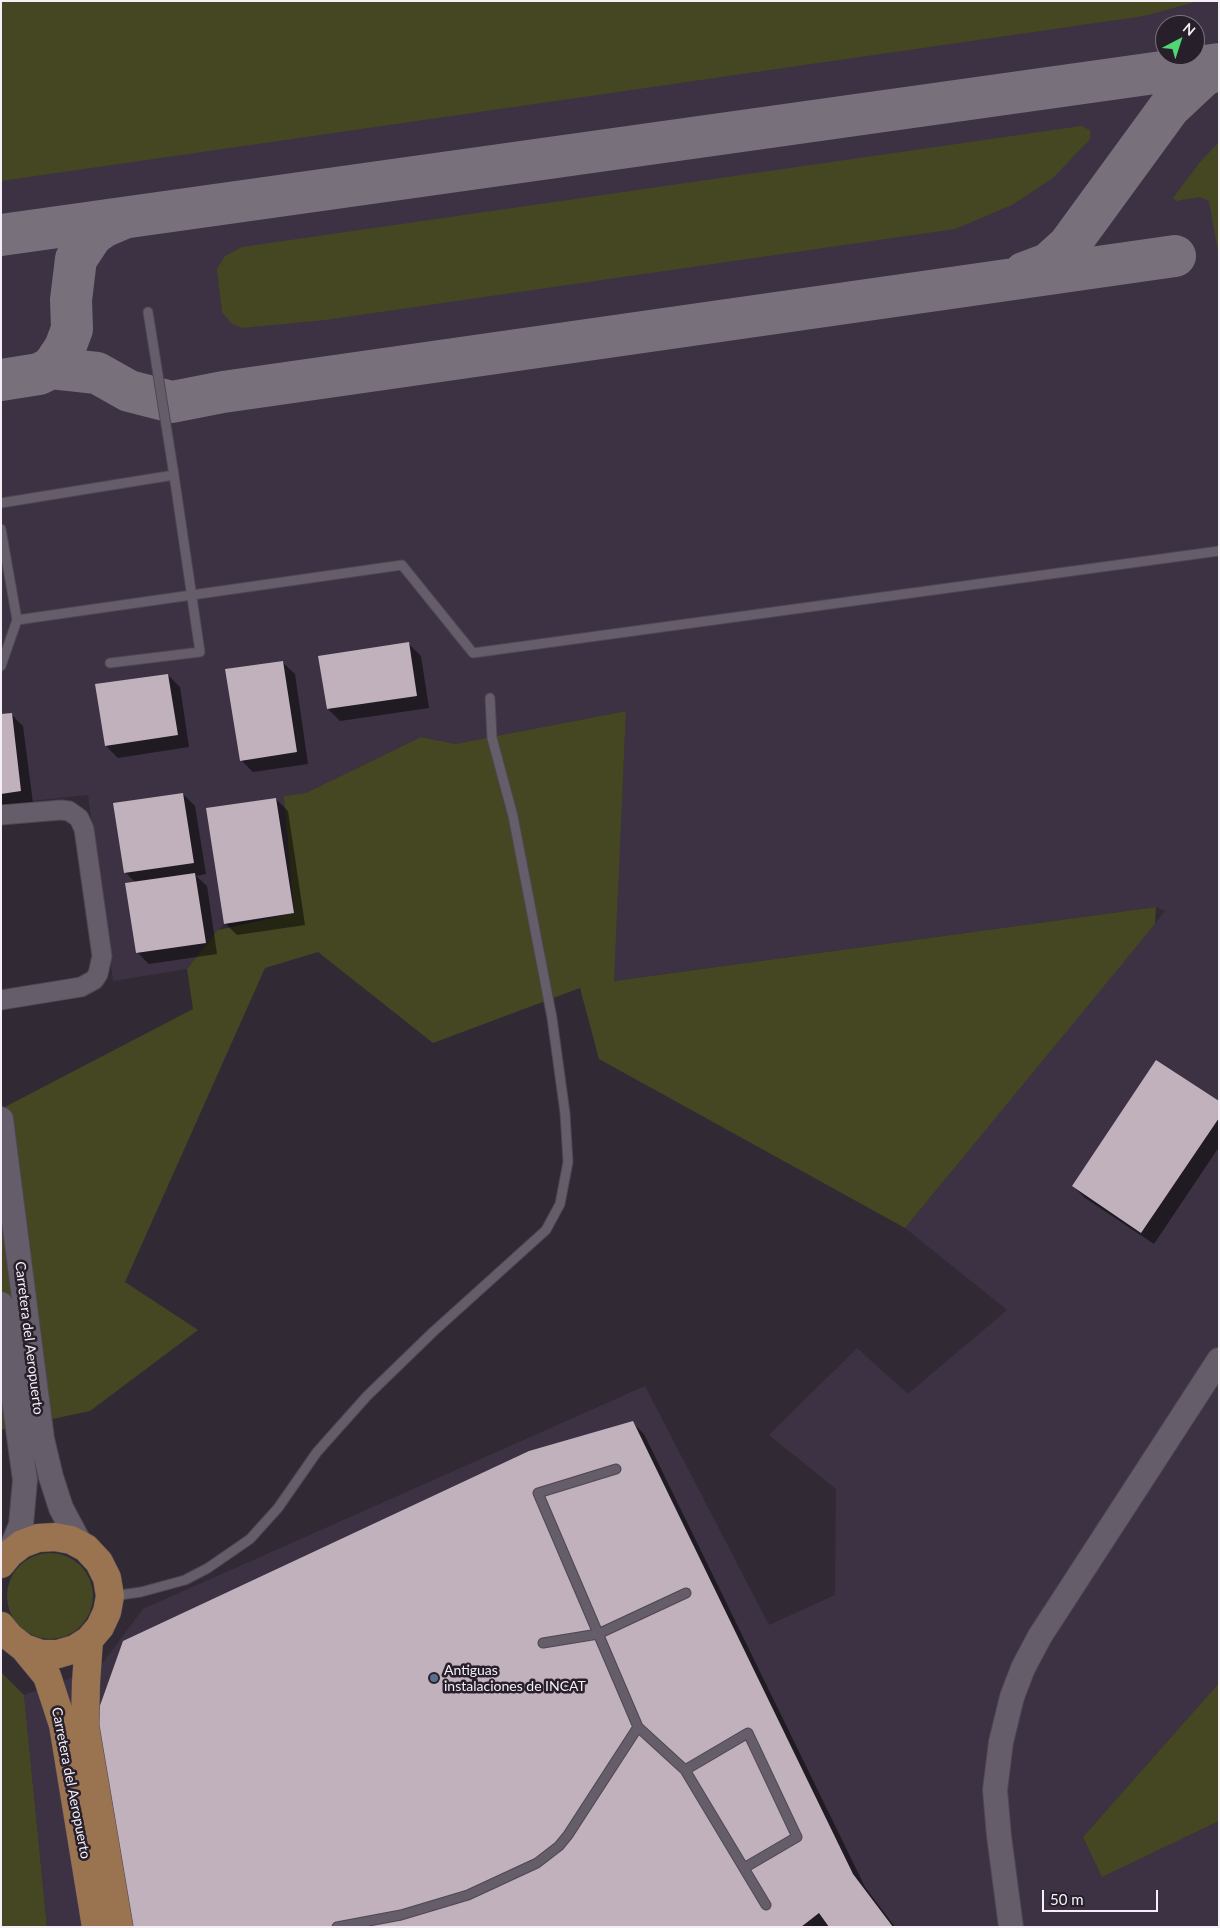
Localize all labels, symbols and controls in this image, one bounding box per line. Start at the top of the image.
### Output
north arrow [1155,15,1205,65]
text: N [1180,19,1199,39]
street label: Carretera del Aeropuerto [11,1261,47,1415]
place label: Antiguas instalaciones de INCAT [444,1662,586,1694]
marker: Antiguas instalaciones de INCAT [428,1672,440,1684]
street label: Carretera del Aeropuerto [48,1706,94,1860]
scale bar [1045,1880,1161,1912]
text: 50 m [1050,1890,1084,1908]

